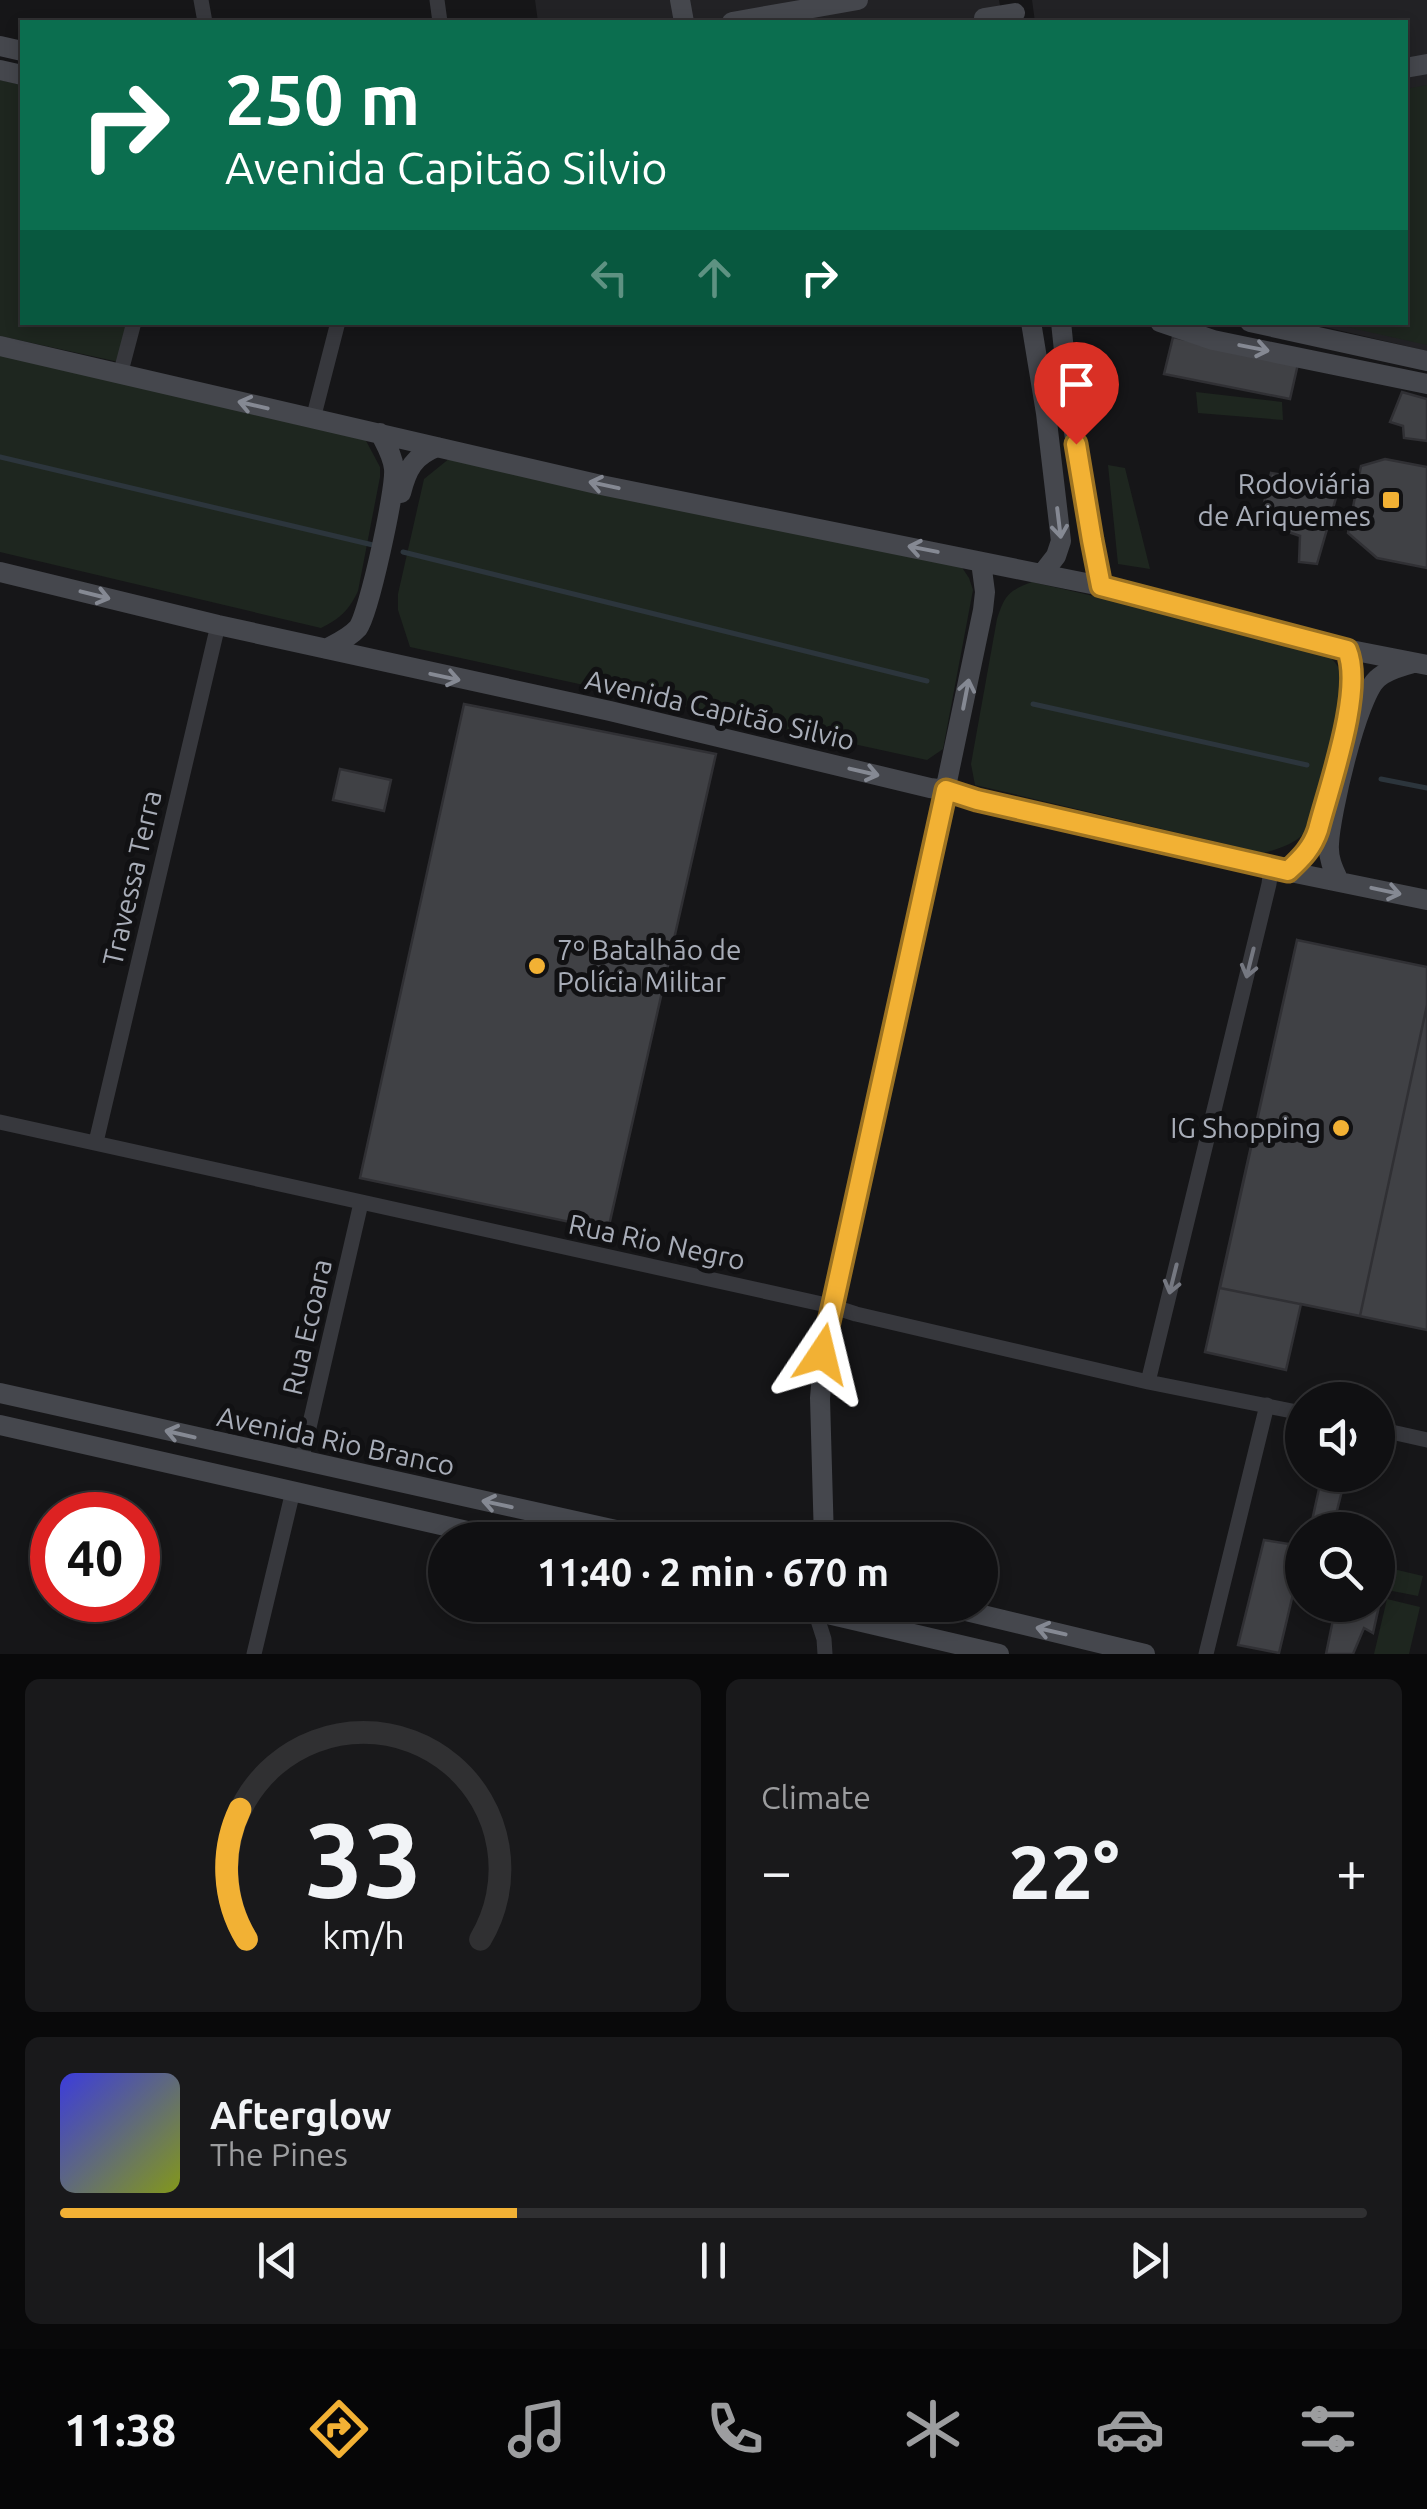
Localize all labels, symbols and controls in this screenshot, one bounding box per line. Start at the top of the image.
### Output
icon: right [60,60,190,190]
text: 250 m [225,60,420,138]
text: Avenida Capitão Silvio [225,142,668,193]
icon: left [582,250,637,305]
icon: ahead [687,250,742,305]
icon: right [792,250,847,305]
one-way arrow [1237,339,1269,358]
pin [1034,342,1119,445]
icon: arrive [1049,357,1104,412]
one-way arrow [238,395,270,413]
place label: Rodoviária de Ariquemes [1198,468,1371,531]
one-way arrow [589,475,621,494]
marker: Rodoviária de Ariquemes [1380,489,1402,511]
one-way arrow [1050,506,1069,539]
one-way arrow [908,539,940,558]
one-way arrow [78,587,110,605]
street label: Avenida Capitão Silvio [582,663,858,756]
one-way arrow [428,668,460,687]
one-way arrow [957,679,976,711]
one-way arrow [848,764,880,782]
street label: Travessa Terra [96,787,167,969]
one-way arrow [1369,883,1401,902]
place label: 7º Batalhão de Polícia Militar [557,934,741,997]
one-way arrow [1240,946,1258,978]
marker: 7º Batalhão de Polícia Militar [526,955,548,977]
place label: IG Shopping [1170,1112,1321,1143]
marker: IG Shopping [1330,1117,1352,1139]
street label: Rua Rio Negro [566,1208,748,1275]
street label: Rua Ecoara [276,1256,337,1398]
one-way arrow [1163,1262,1181,1294]
position arrow [770,1302,874,1406]
map controls [1285,1382,1395,1622]
button: sound [1285,1382,1395,1492]
street label: Avenida Rio Branco [215,1400,458,1481]
one-way arrow [165,1424,197,1442]
speed limit sign: 40 [30,1492,160,1622]
one-way arrow [482,1494,514,1513]
button: search [1285,1512,1395,1622]
text: 11:40 · 2 min · 670 m [537,1551,889,1593]
one-way arrow [1036,1621,1068,1639]
text: Climate [761,1779,871,1815]
text: 33 [304,1800,422,1917]
text: 22° [1008,1829,1120,1913]
text: − [761,1840,792,1901]
text: + [1336,1840,1367,1901]
text: km/h [322,1916,404,1956]
text: Afterglow [210,2094,392,2136]
text: The Pines [210,2136,348,2172]
icon: previous [250,2233,305,2288]
icon: pause [686,2233,741,2288]
icon: next [1122,2233,1177,2288]
icon: directions [304,2394,374,2464]
icon: music [502,2394,572,2464]
icon: phone [700,2394,770,2464]
icon: climate [898,2394,968,2464]
icon: car [1095,2394,1165,2464]
icon: filters [1293,2394,1363,2464]
text: 11:38 [64,2404,176,2455]

